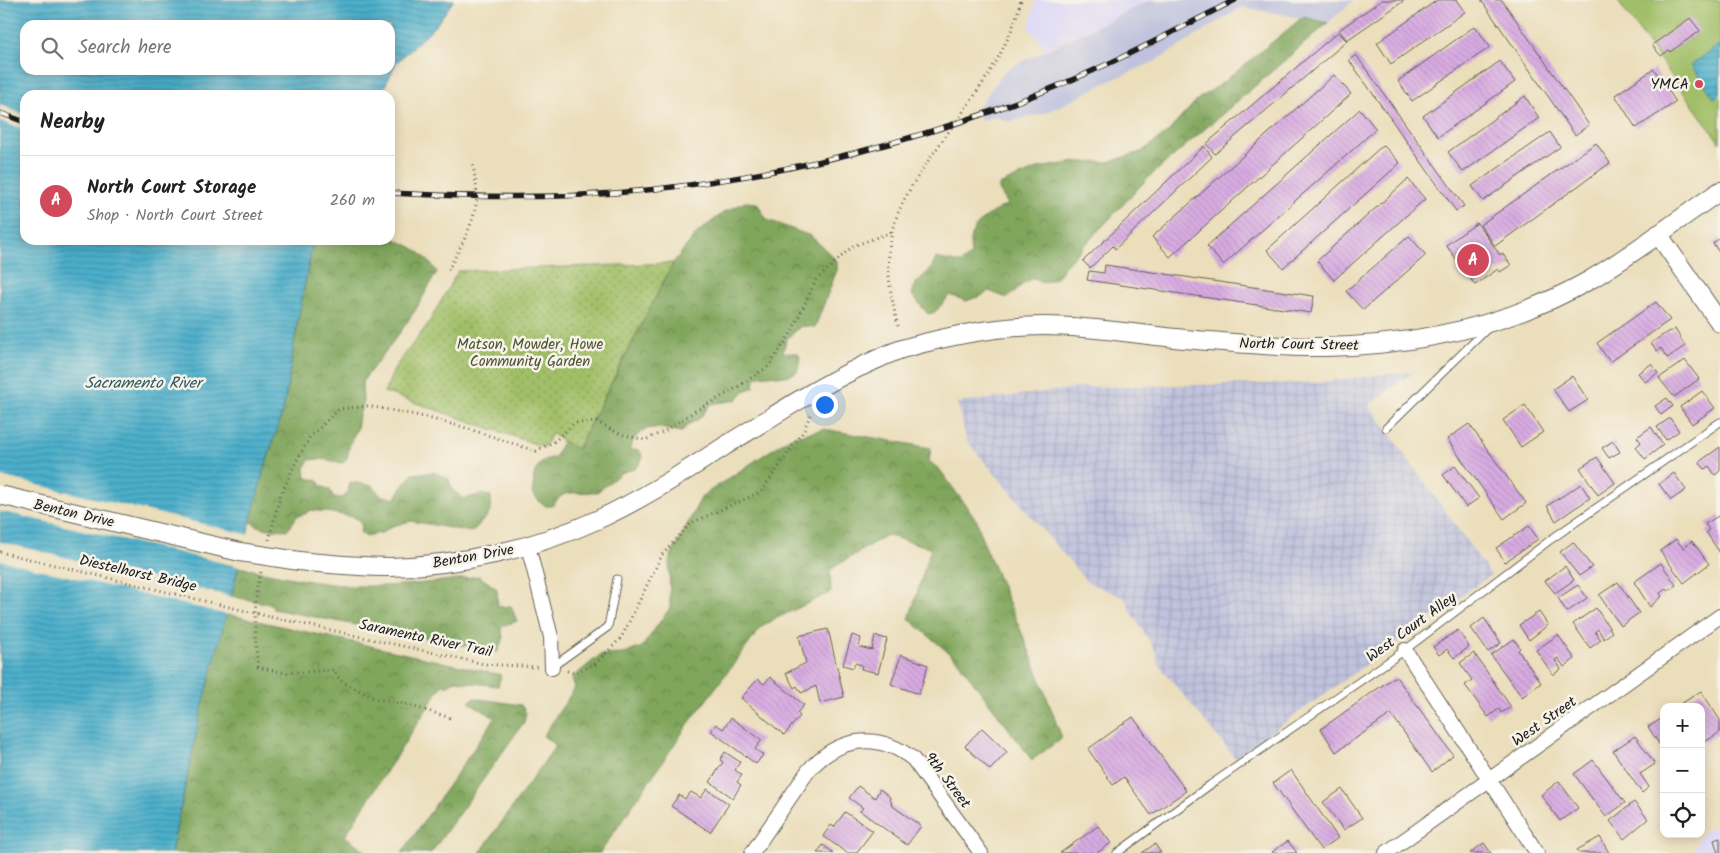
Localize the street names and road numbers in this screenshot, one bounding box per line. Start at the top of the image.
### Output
street label: North Court Street [1239,332,1359,358]
street label: Benton Drive [31,493,117,535]
street label: Benton Drive [431,538,516,576]
street label: Diestelhorst Bridge [77,549,199,599]
street label: West Court Alley [1361,586,1463,669]
street label: Saramento River Trail [357,613,495,665]
street label: West Street [1507,690,1582,753]
street label: 9th Street [918,747,977,814]

